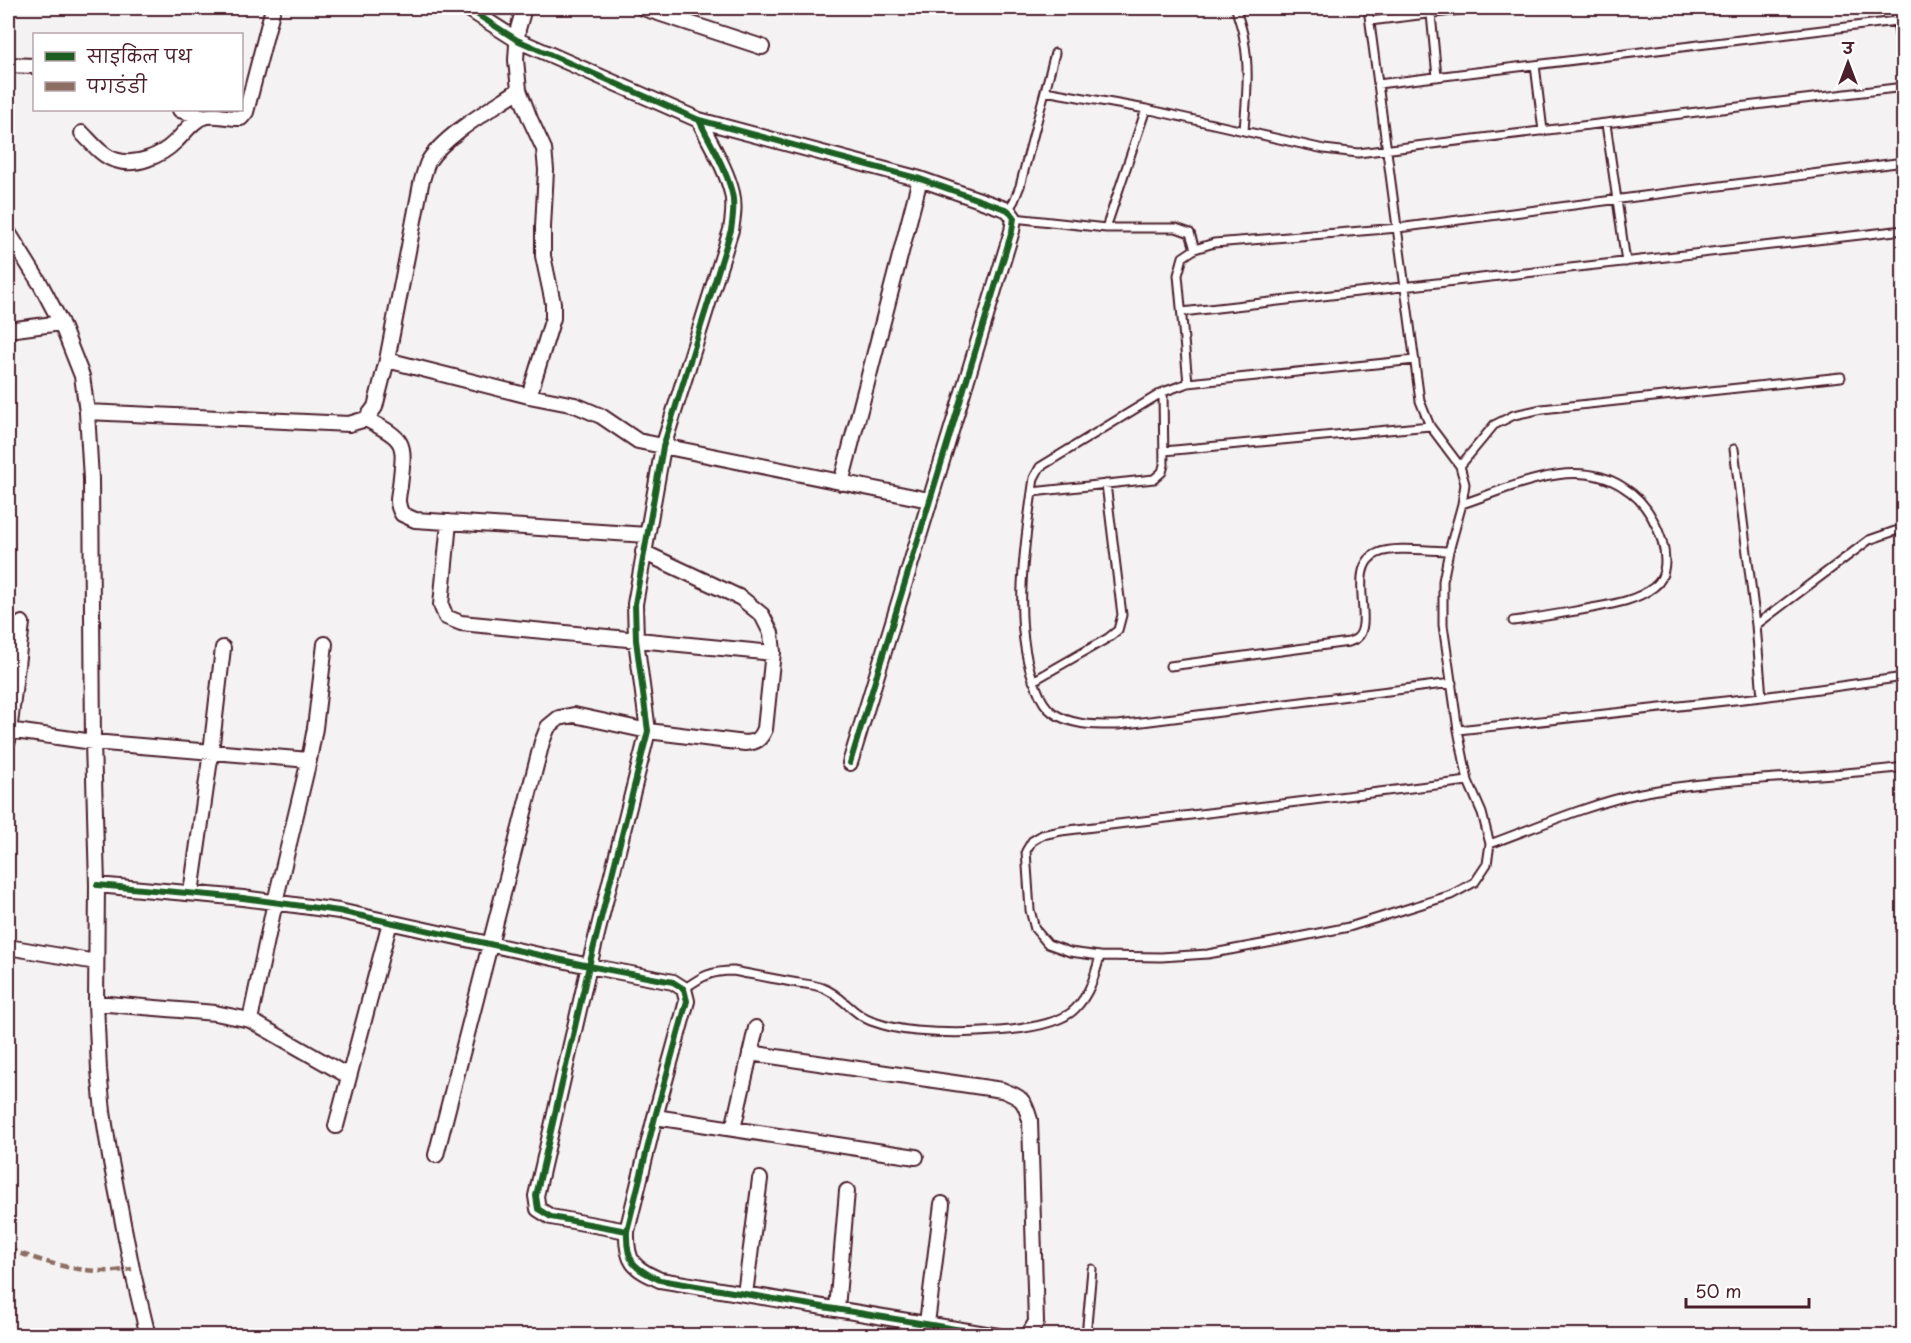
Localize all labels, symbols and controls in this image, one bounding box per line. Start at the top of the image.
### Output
legend [33,33,243,111]
north arrow [1818,33,1878,93]
text: उ [1841,35,1855,59]
text: साइकिल पथ [86,42,193,69]
text: पगडंडी [86,72,147,99]
scale bar [1686,1271,1809,1309]
text: 50 m [1695,1277,1742,1304]

